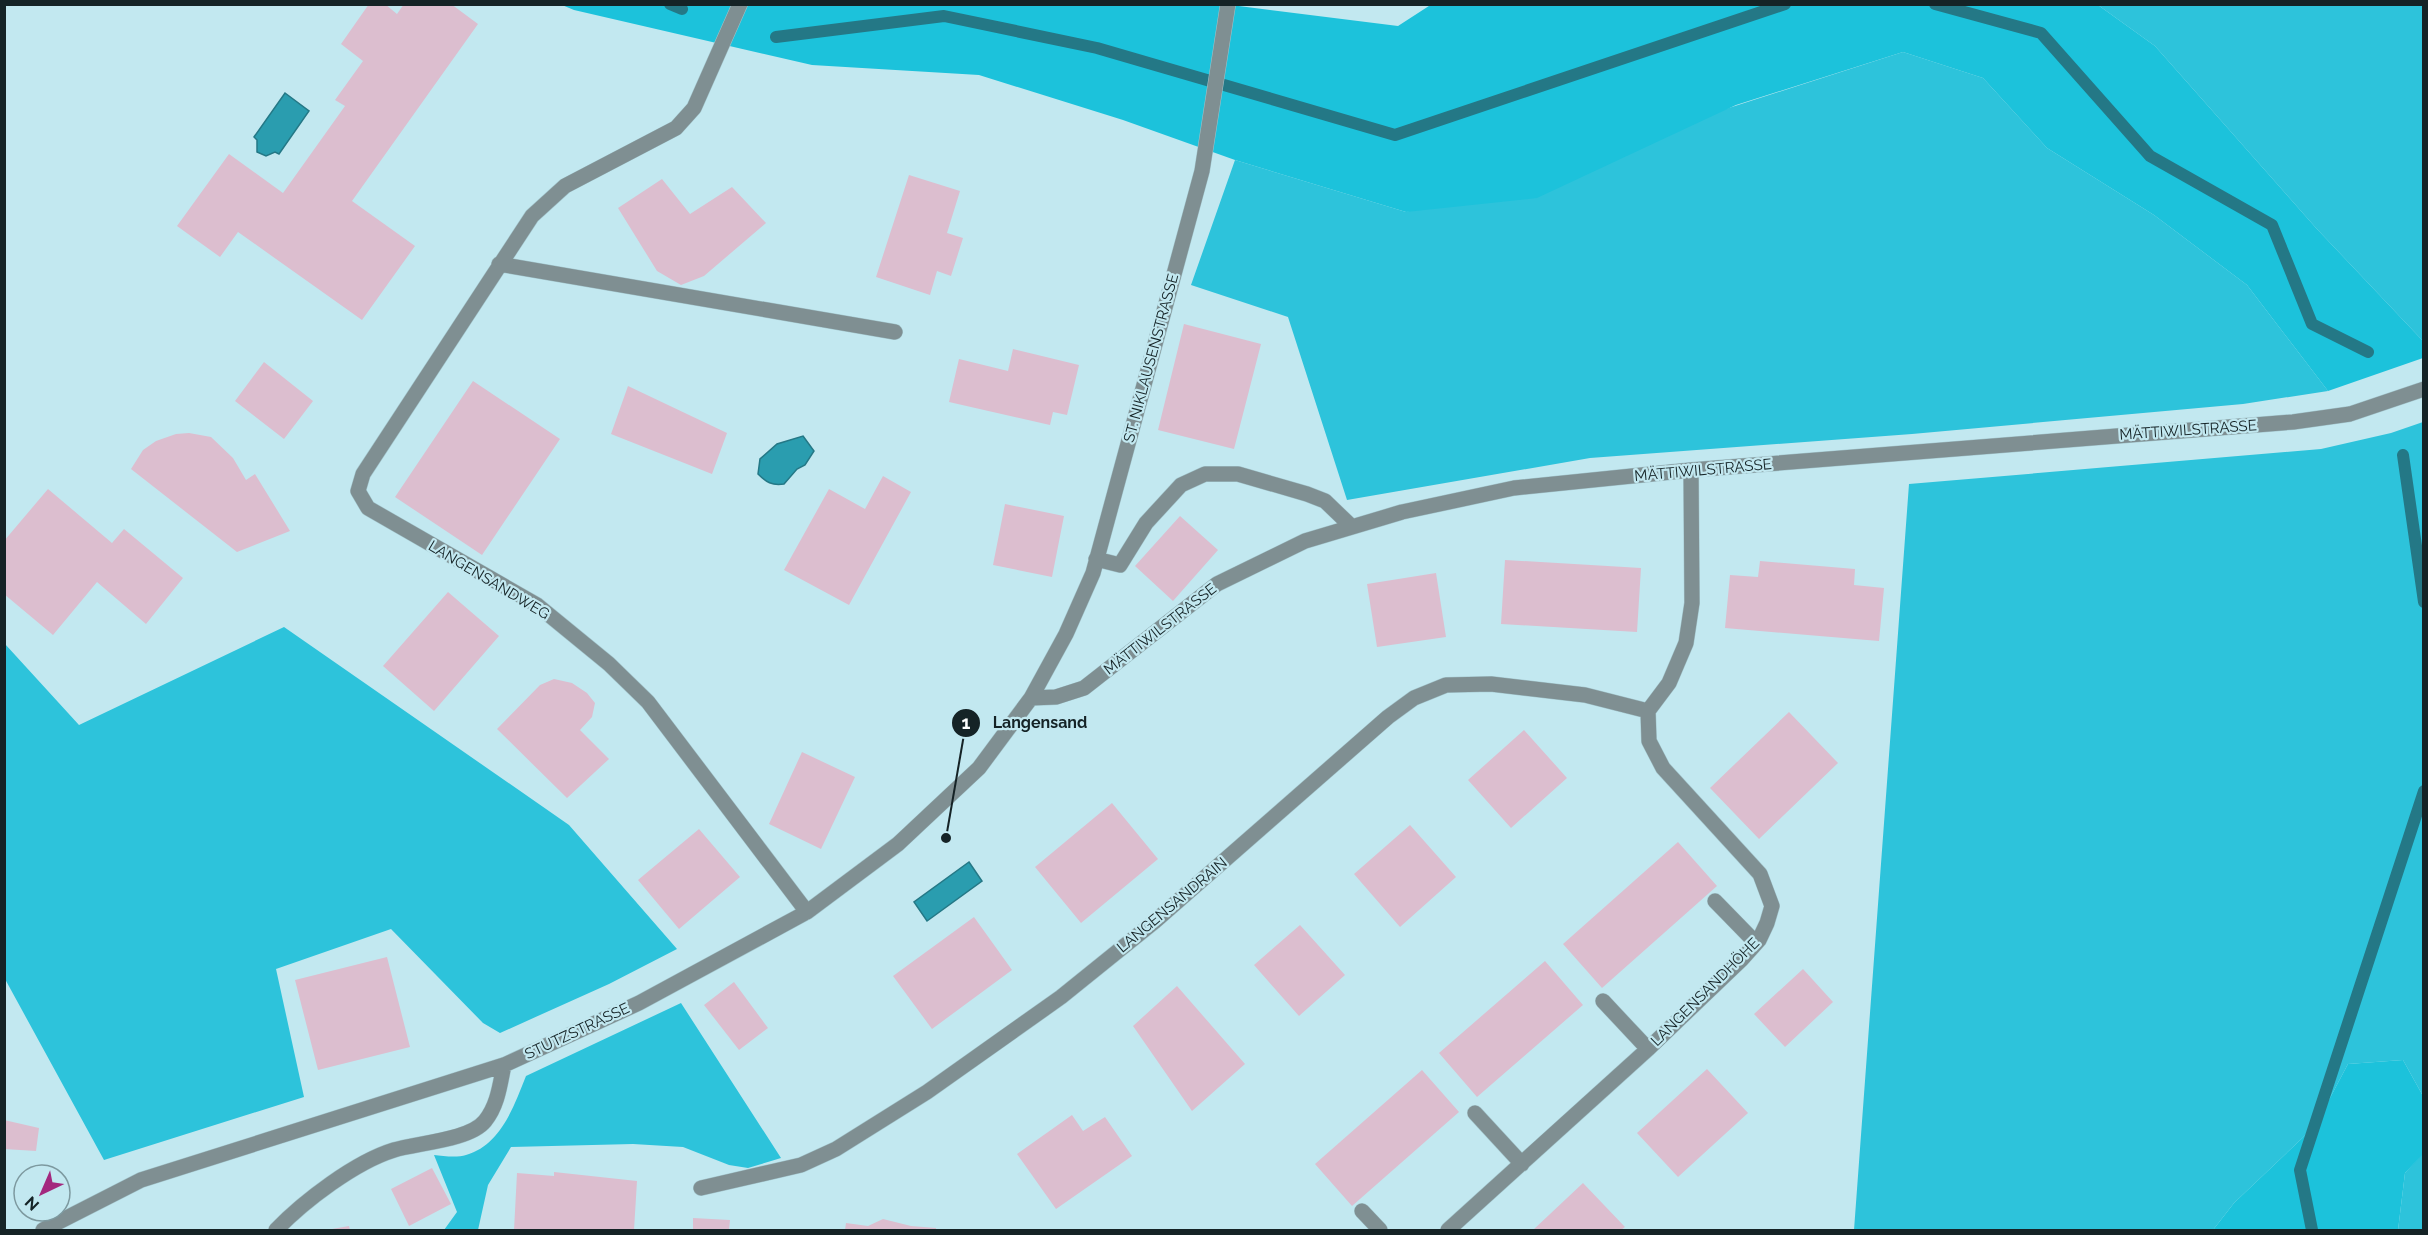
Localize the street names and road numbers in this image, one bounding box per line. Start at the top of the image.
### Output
street label: ST. NIKLAUSENSTRASSE [1120,272,1182,444]
street label: MÄTTIWILSTRASSE [2119,415,2257,444]
street label: MÄTTIWILSTRASSE [1634,454,1772,485]
street label: LANGENSANDWEG [425,537,553,623]
street label: MÄTTIWILSTRASSE [1100,579,1220,679]
street label: LANGENSANDRAIN [1113,854,1231,956]
street label: LANGENSANDHÖHE [1646,933,1763,1050]
street label: STUTZSTRASSE [522,999,632,1063]

